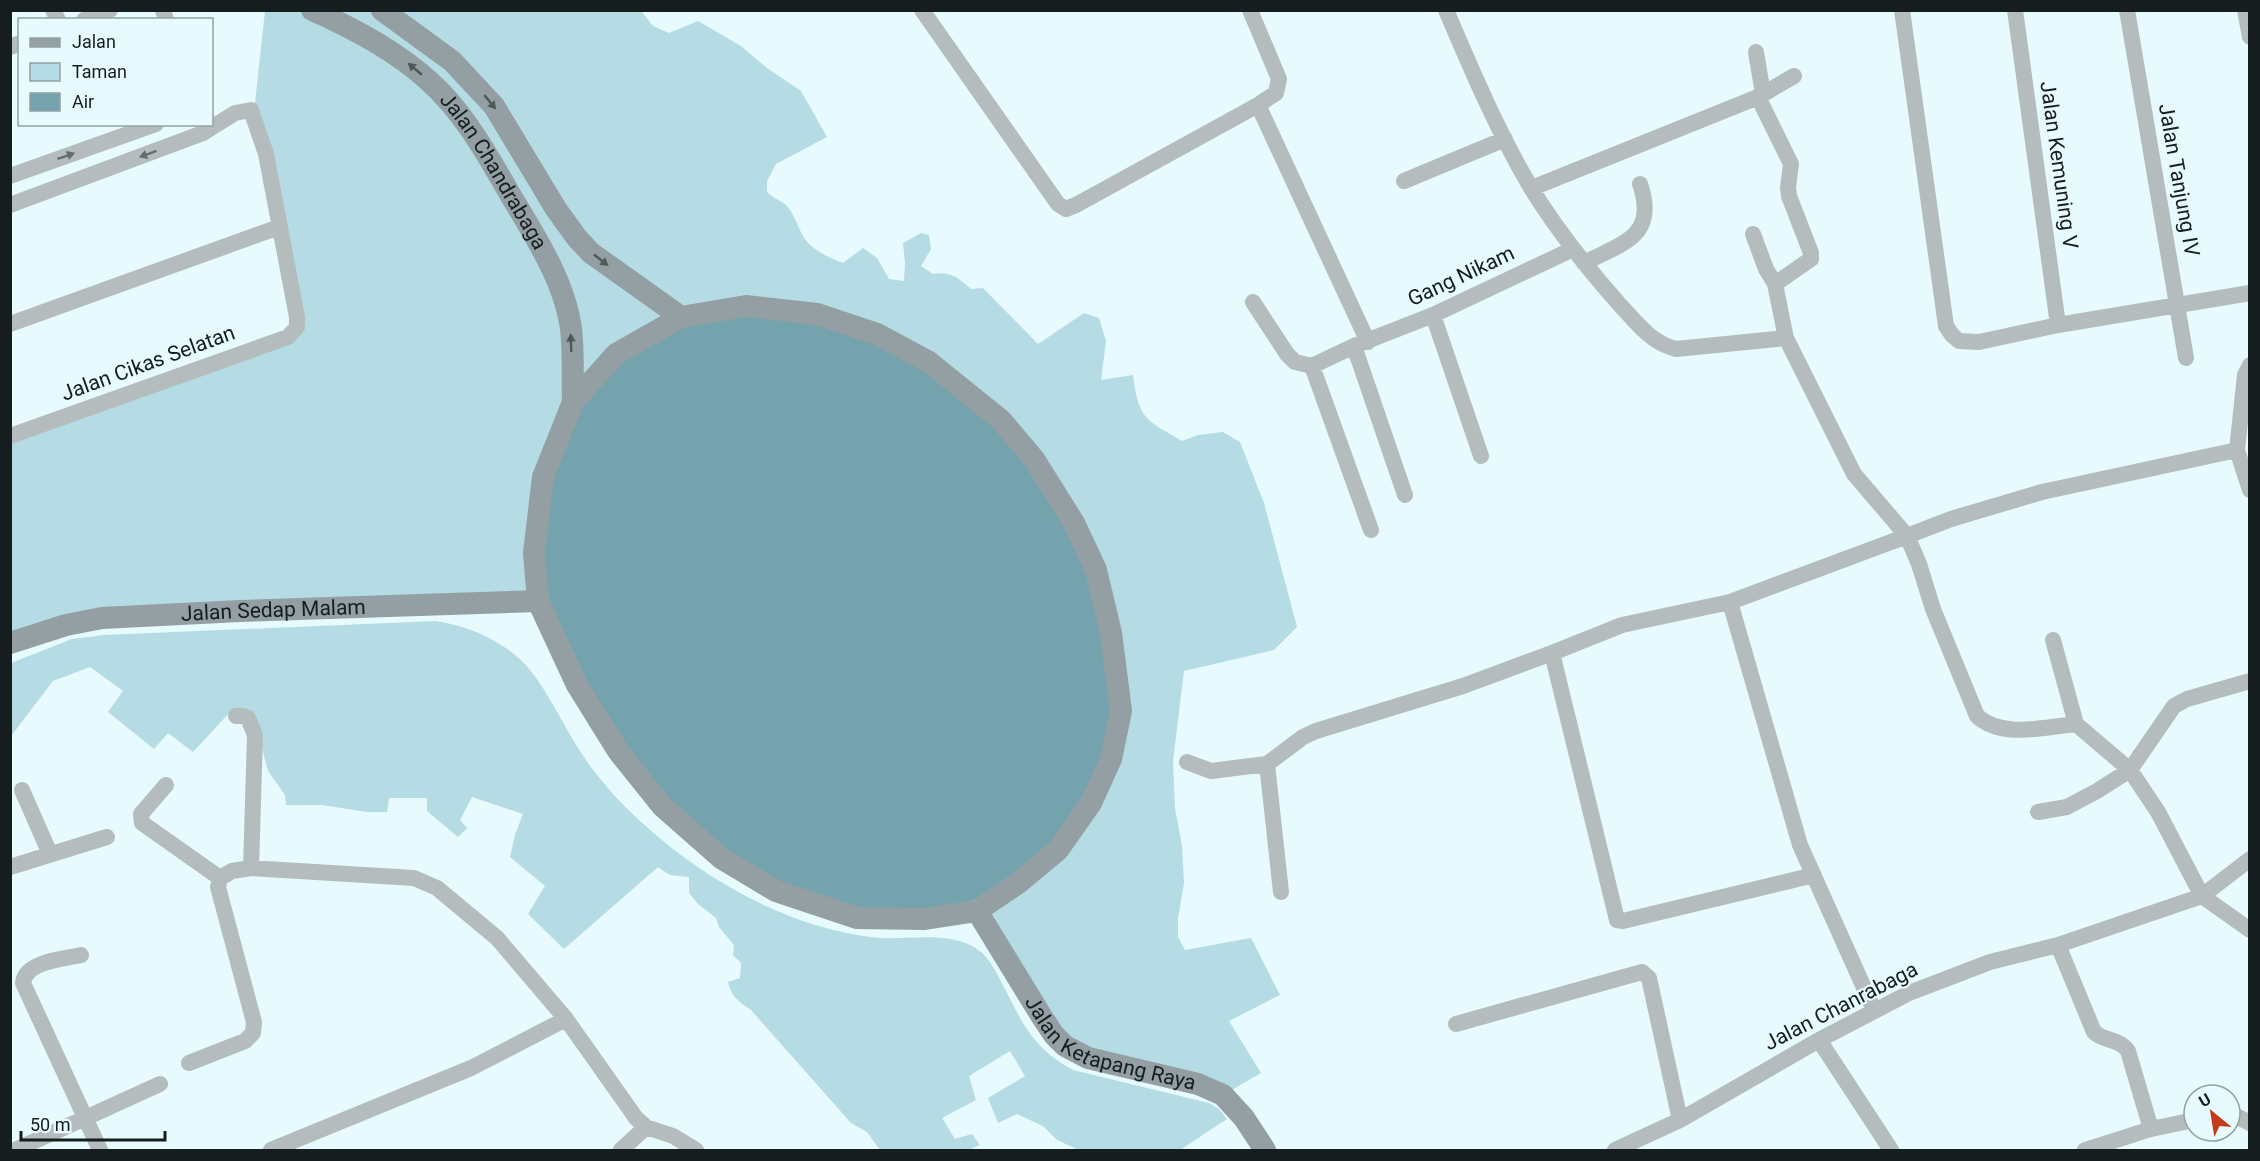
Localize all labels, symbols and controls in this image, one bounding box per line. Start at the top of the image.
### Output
legend [18,18,213,126]
text: Jalan [72,31,116,52]
text: Taman [72,61,127,82]
one-way arrow [407,63,423,76]
street label: Jalan Kemuning V [2035,80,2083,251]
street label: Jalan Chandrabaga [435,88,552,254]
text: Air [72,91,94,112]
one-way arrow [483,94,496,110]
street label: Jalan Tanjung IV [2154,102,2204,259]
one-way arrow [139,149,157,159]
one-way arrow [57,151,75,161]
street label: Gang Nikam [1404,241,1518,311]
one-way arrow [594,254,609,266]
street label: Jalan Cikas Selatan [58,320,238,406]
one-way arrow [566,334,576,353]
street label: Jalan Sedap Malam [180,595,366,626]
street label: Jalan Chanrabaga [1760,957,1922,1055]
street label: Jalan Ketapang Raya [1020,992,1198,1095]
north arrow [2182,1083,2242,1143]
text: U [2195,1090,2214,1111]
scale bar [21,1104,165,1142]
text: 50 m [30,1114,70,1135]

